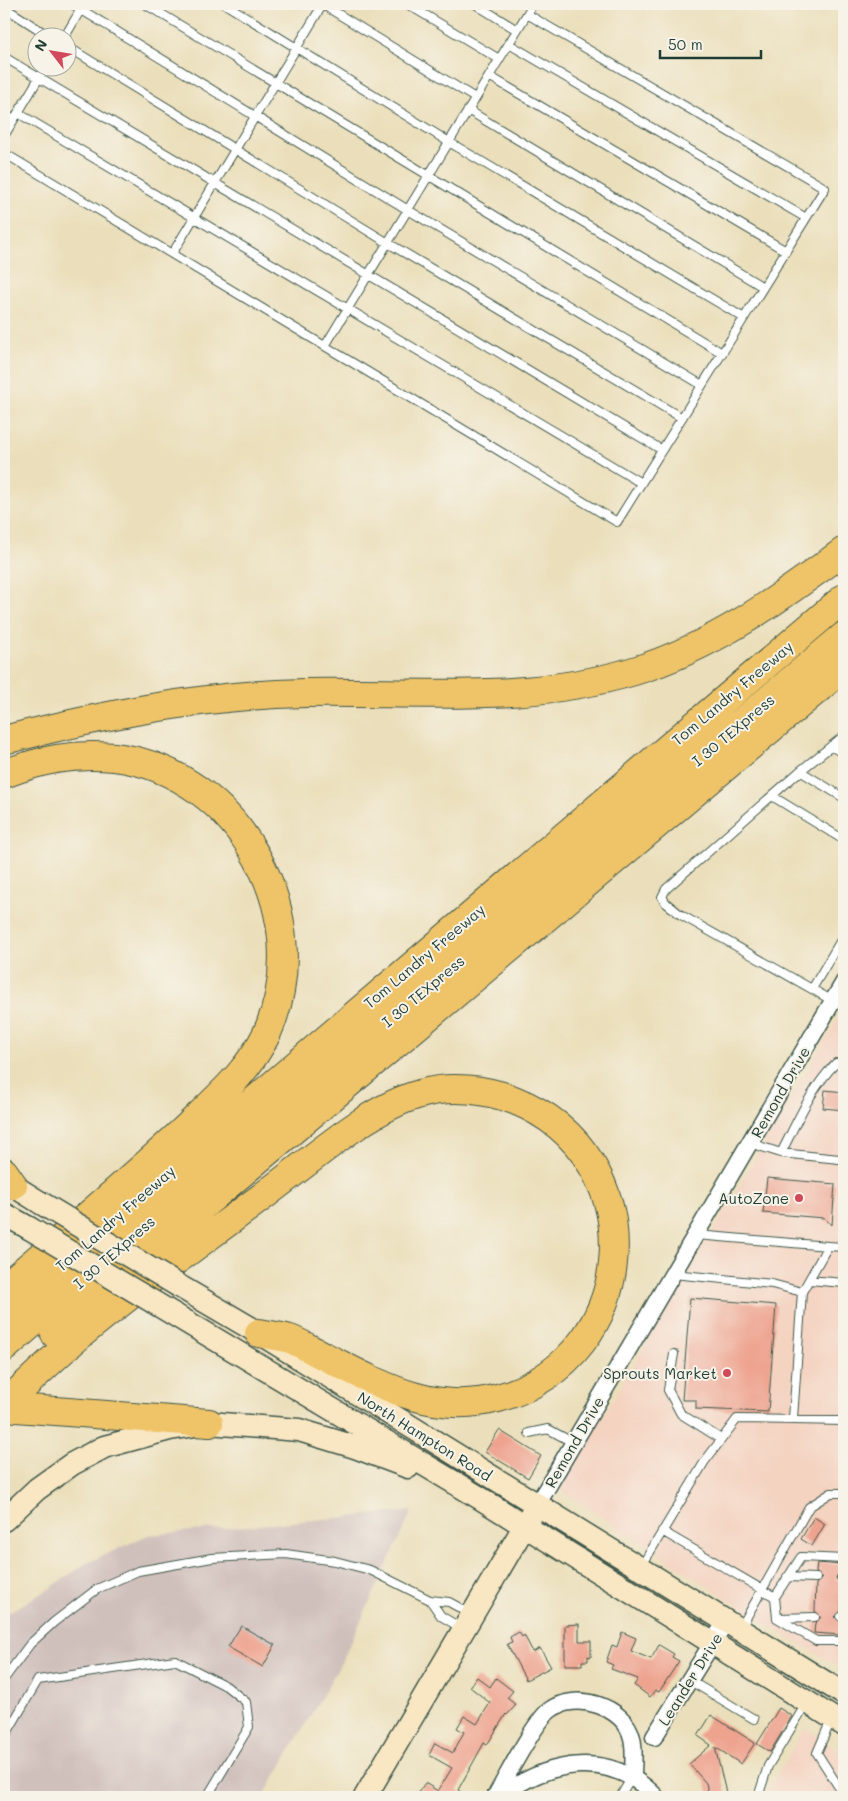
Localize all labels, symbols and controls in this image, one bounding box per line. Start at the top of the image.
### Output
north arrow [28,28,78,78]
scale bar [660,28,762,60]
text: 50 m [668,34,703,54]
text: N [30,36,51,55]
street label: Tom Landry Freeway [667,636,797,750]
street label: I 30 TEXpress [688,690,778,770]
street label: Tom Landry Freeway [359,899,489,1013]
street label: I 30 TEXpress [378,951,468,1031]
street label: Remond Drive [746,1043,814,1141]
street label: Tom Landry Freeway [51,1160,179,1276]
place label: AutoZone [718,1188,789,1208]
marker: AutoZone [793,1192,805,1204]
street label: I 30 TEXpress [69,1211,159,1293]
place label: Sprouts Market [603,1363,717,1383]
marker: Sprouts Market [721,1367,733,1379]
street label: North Hampton Road [354,1387,496,1485]
street label: Remond Drive [540,1393,608,1491]
street label: Leander Drive [654,1629,726,1729]

